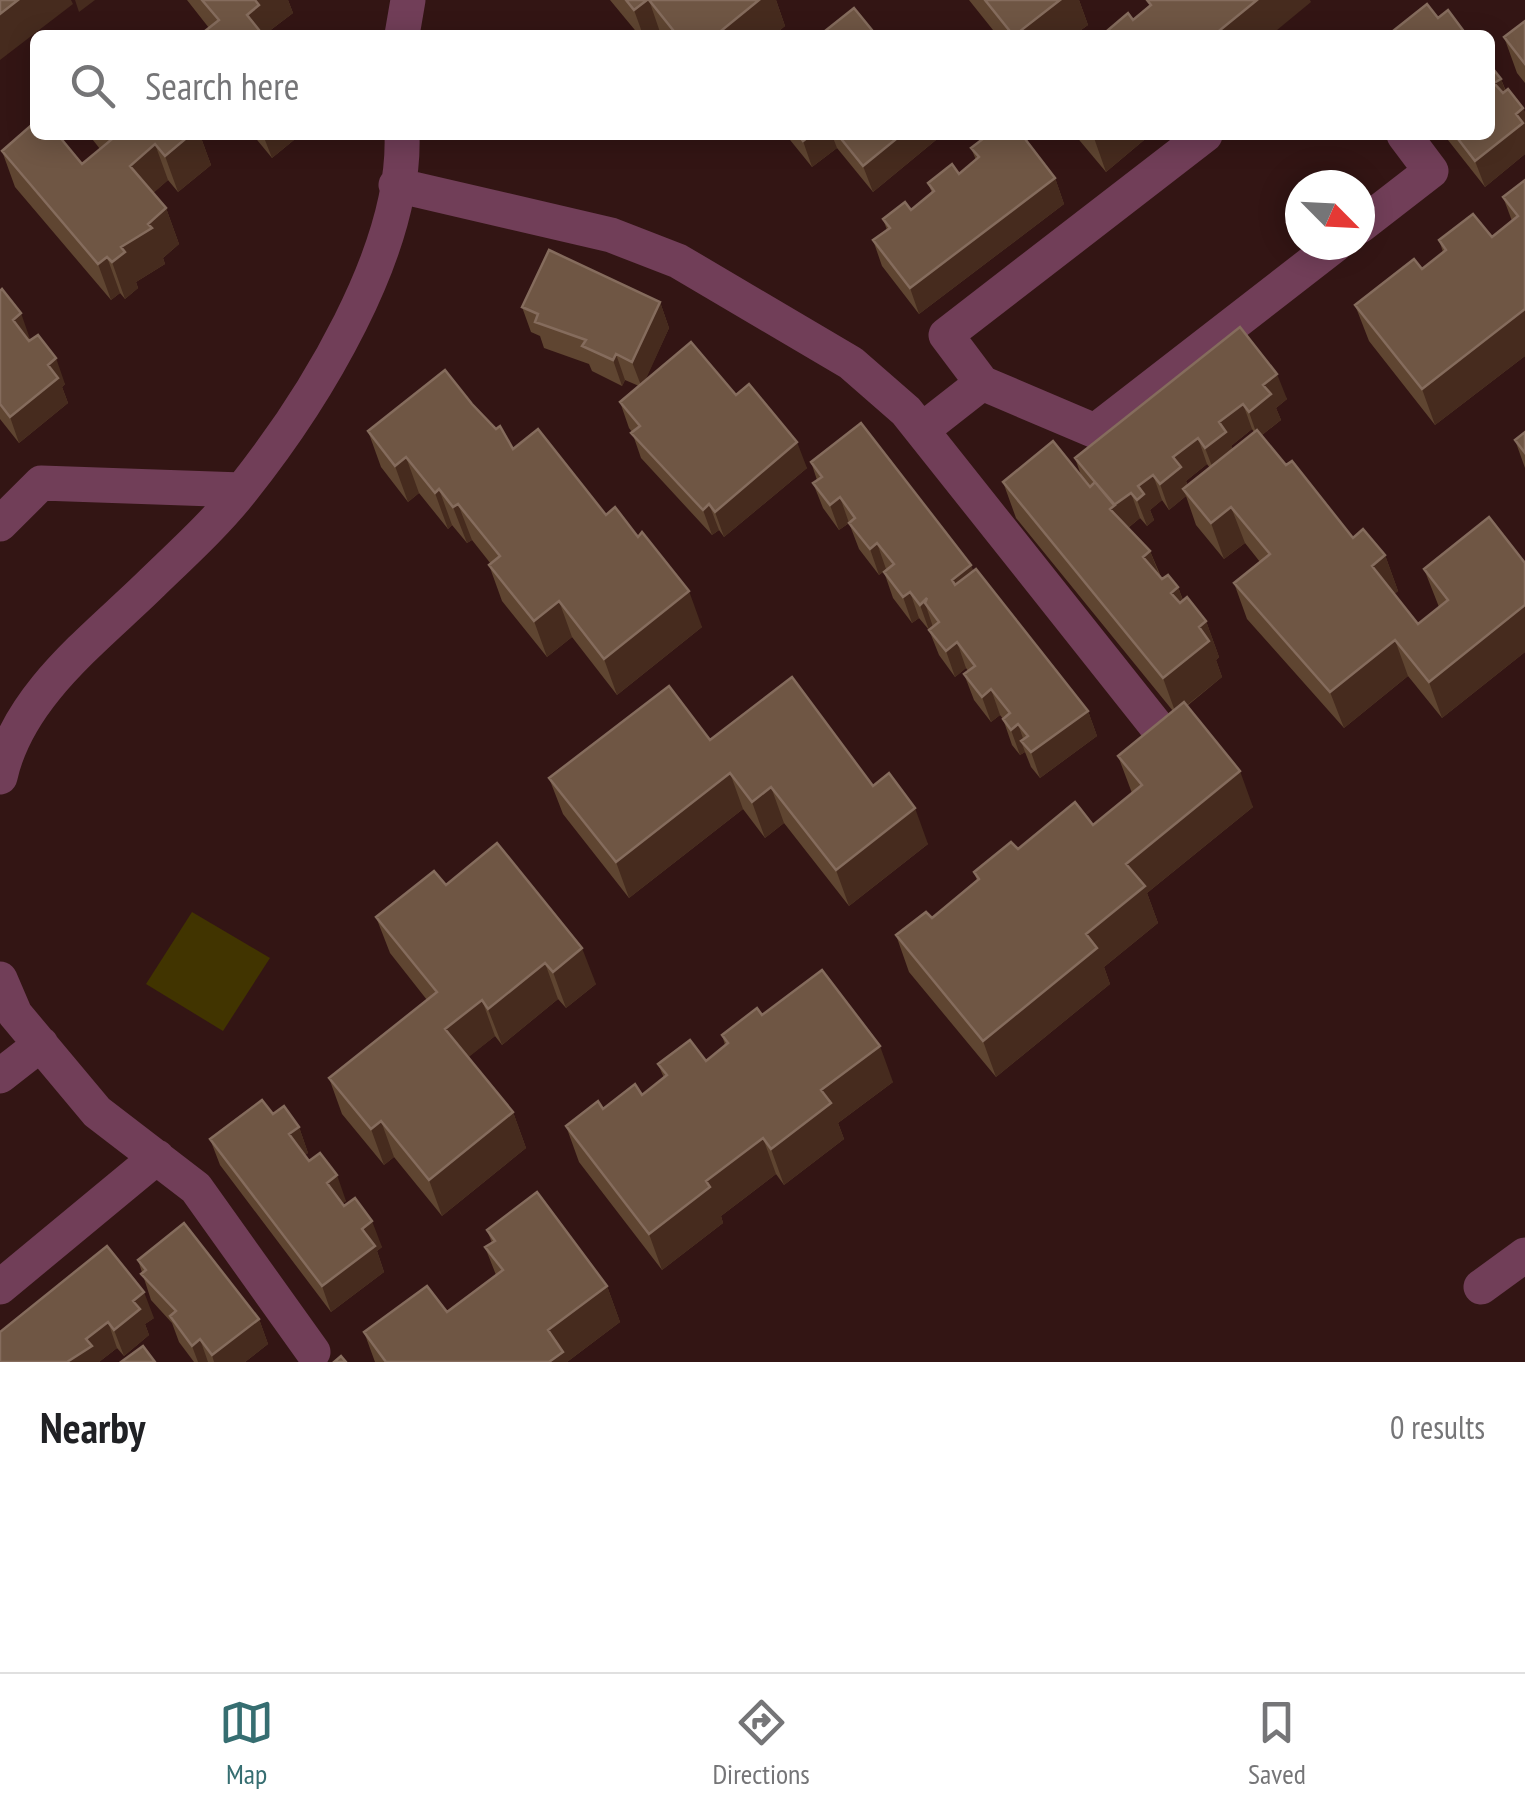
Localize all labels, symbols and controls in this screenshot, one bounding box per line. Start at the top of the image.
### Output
search box [30,30,1495,140]
icon: search [65,58,120,113]
text: Search here [145,61,299,110]
north arrow [1285,170,1375,260]
text: Nearby [40,1400,145,1455]
text: 0 results [1390,1406,1485,1448]
tab: Map [219,1695,274,1792]
tab: Directions [712,1695,810,1792]
tab: Saved [1248,1695,1306,1792]

